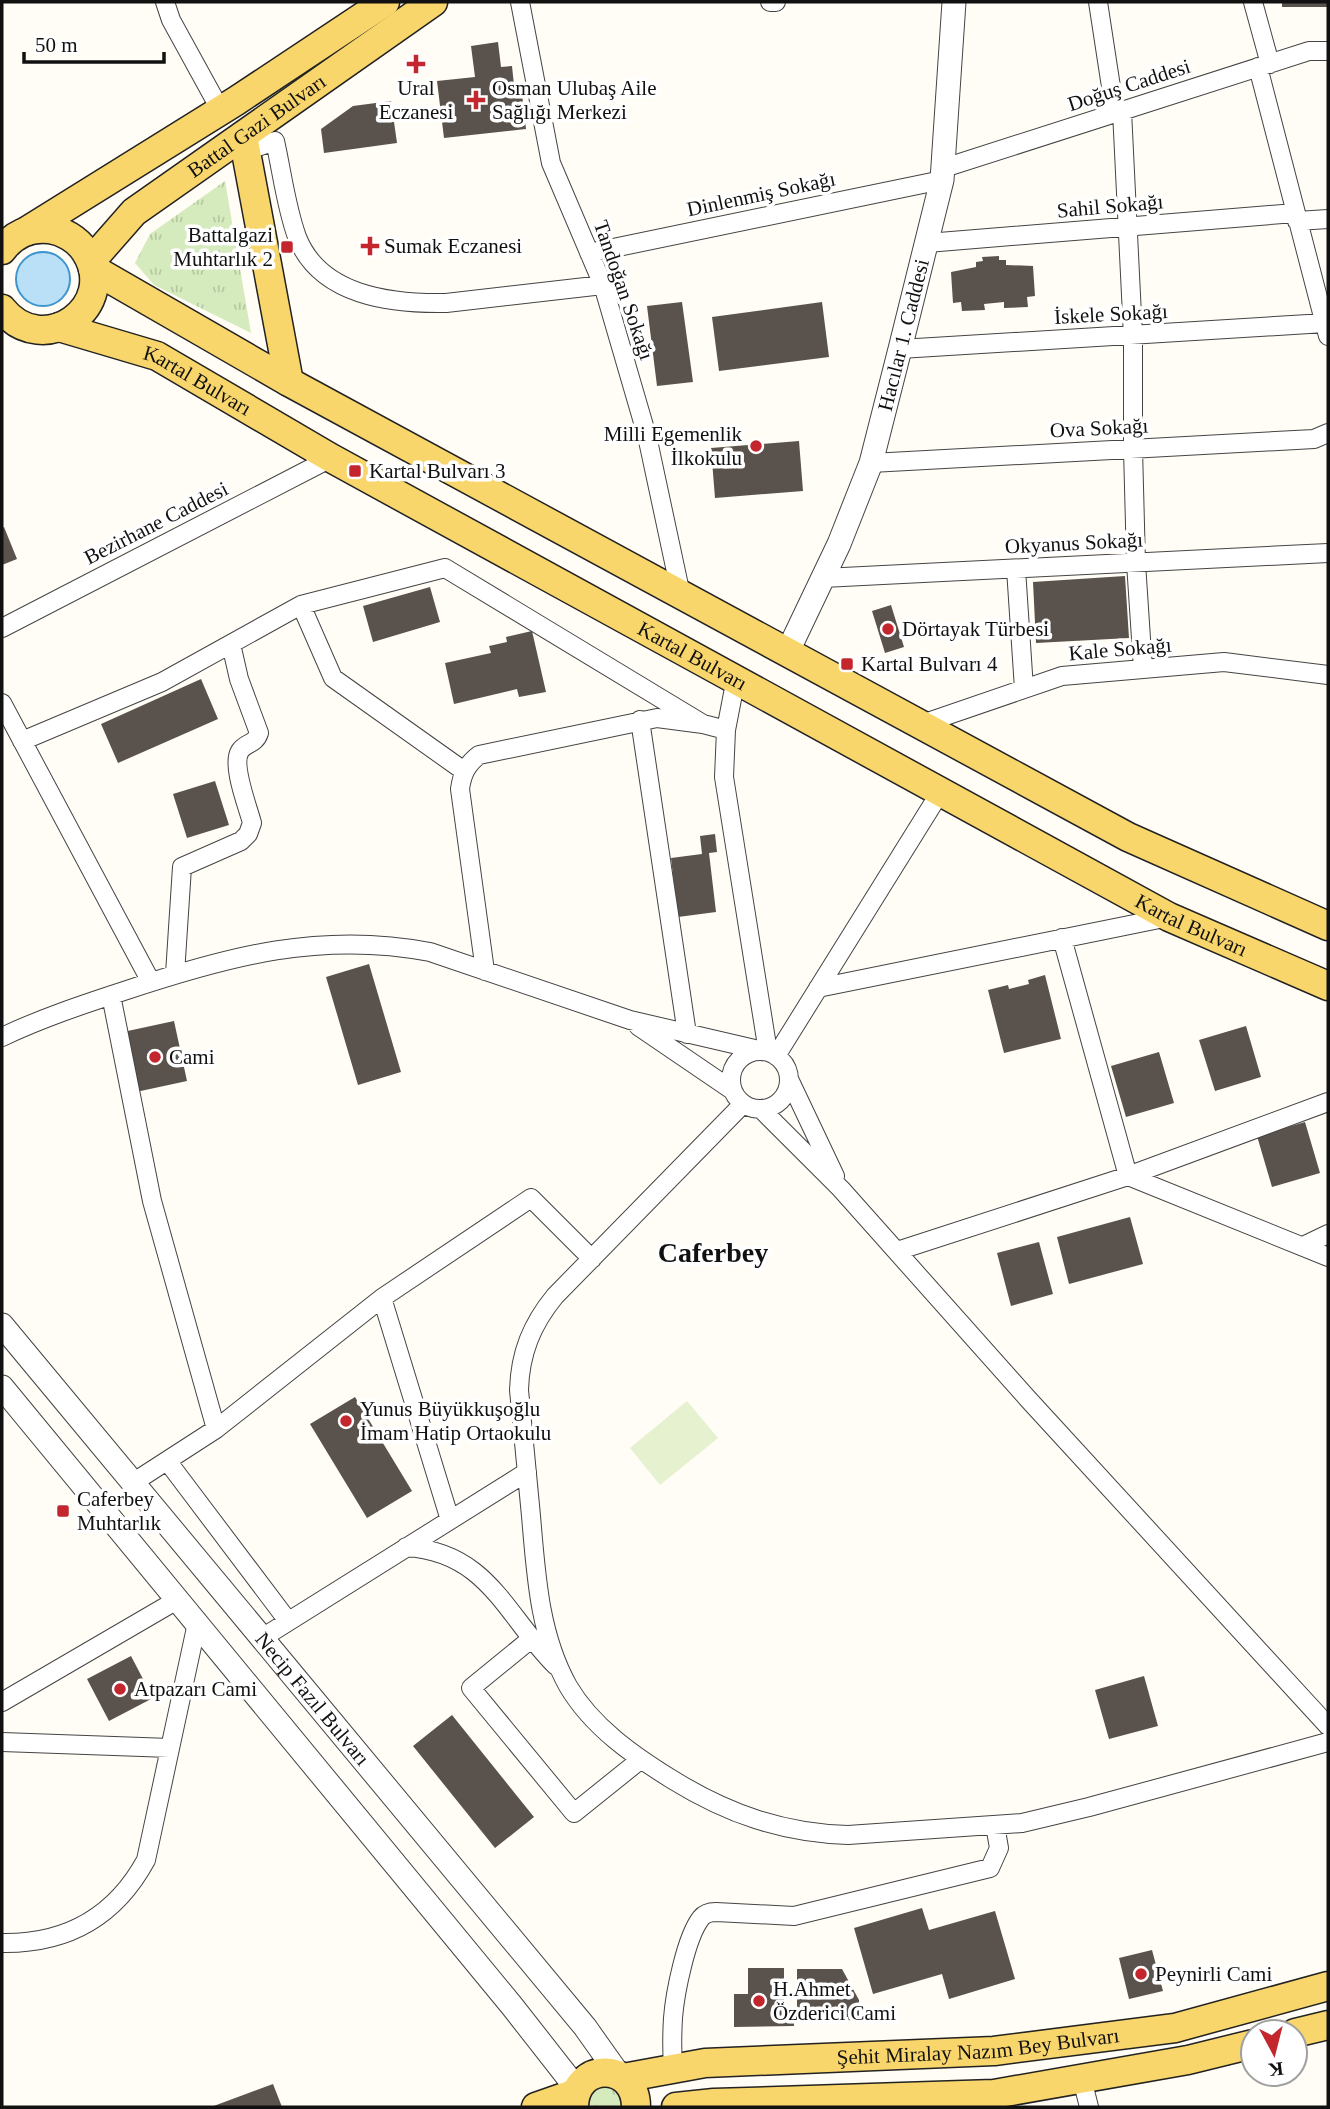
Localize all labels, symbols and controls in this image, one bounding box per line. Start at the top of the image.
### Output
scale bar [24,21,164,65]
text: 50 m [35,33,78,57]
street label: Doğuş Caddesi [1065,54,1194,116]
marker: Ural Eczanesi [408,56,424,72]
street label: Battal Gazi Bulvarı [183,69,330,183]
place label: Ural Eczanesi [379,76,453,124]
place label: Osman Ulubaş Aile Sağlığı Merkezi [492,76,656,124]
marker: Osman Ulubaş Aile Sağlığı Merkezi [466,90,486,110]
street label: Dinlenmiş Sokağı [685,167,838,221]
street label: Sahil Sokağı [1056,189,1164,223]
street label: Tandoğan Sokağı [589,217,659,363]
place label: Battalgazi Muhtarlık 2 [173,223,273,271]
place label: Sumak Eczanesi [384,234,522,258]
marker: Sumak Eczanesi [362,238,378,254]
marker: Battalgazi Muhtarlık 2 [279,239,295,255]
street label: Hacılar 1. Caddesi [873,256,934,413]
street label: İskele Sokağı [1054,299,1169,329]
street label: Kartal Bulvarı [141,341,256,421]
street label: Ova Sokağı [1049,413,1149,443]
place label: Milli Egemenlik İlkokulu [604,422,742,470]
marker: Milli Egemenlik İlkokulu [748,438,764,454]
place label: Kartal Bulvarı 3 [369,459,505,483]
marker: Kartal Bulvarı 3 [347,463,363,479]
street label: Bezirhane Caddesi [80,476,232,570]
street label: Okyanus Sokağı [1004,527,1144,559]
street label: Kartal Bulvarı [634,616,751,696]
place label: Dörtayak Türbesi [902,617,1049,641]
marker: Dörtayak Türbesi [880,621,896,637]
street label: Kale Sokağı [1068,633,1173,665]
place label: Kartal Bulvarı 4 [861,652,998,676]
marker: Kartal Bulvarı 4 [839,656,855,672]
street label: Kartal Bulvarı [1131,889,1251,962]
place label: Cami [169,1045,215,1069]
marker: Cami [147,1049,163,1065]
district label: Caferbey [658,1237,768,1268]
place label: Yunus Büyükkuşoğlu İmam Hatip Ortaokulu [360,1397,552,1445]
marker: Yunus Büyükkuşoğlu İmam Hatip Ortaokulu [338,1413,354,1429]
place label: Caferbey Muhtarlık [77,1487,161,1535]
marker: Caferbey Muhtarlık [55,1503,71,1519]
street label: Necip Fazıl Bulvarı [250,1627,375,1770]
place label: Atpazarı Cami [134,1677,257,1701]
marker: Atpazarı Cami [112,1681,128,1697]
place label: Peynirli Cami [1155,1962,1272,1986]
marker: Peynirli Cami [1133,1966,1149,1982]
place label: H.Ahmet Özderici Cami [773,1977,896,2025]
marker: H.Ahmet Özderici Cami [751,1993,767,2009]
north arrow [1239,2018,1309,2088]
street label: Şehit Miralay Nazım Bey Bulvarı [836,2023,1121,2070]
text: K [1267,2058,1285,2081]

